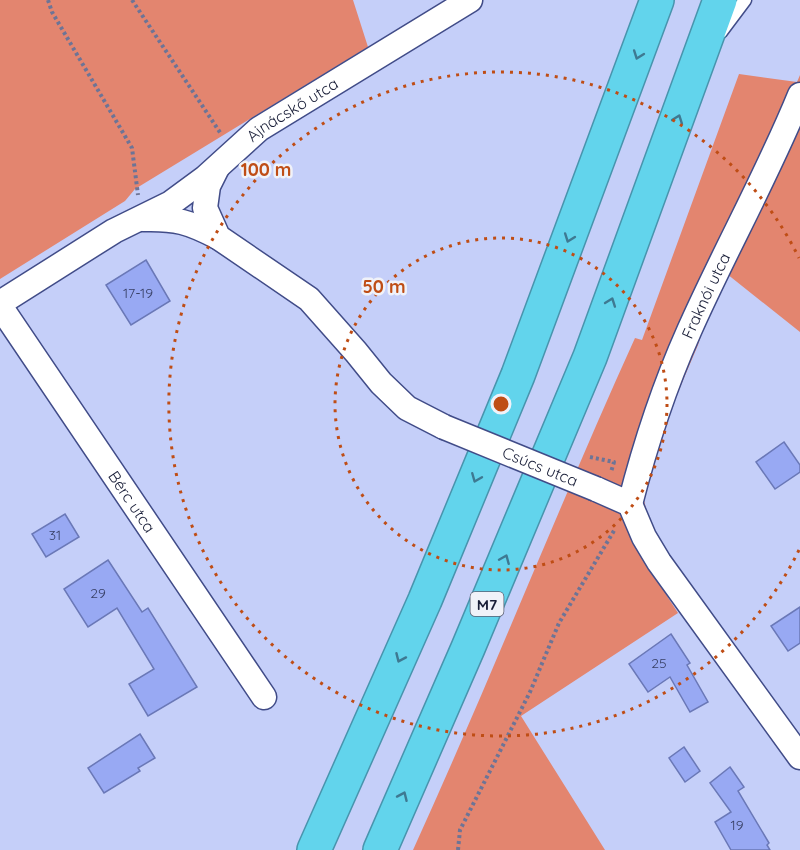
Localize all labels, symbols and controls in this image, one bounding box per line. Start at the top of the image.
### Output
one-way arrow [632,49,645,60]
street label: Ajnácskő utca [242,73,342,146]
one-way arrow [671,114,683,125]
text: 100 m [241,158,291,181]
one-way arrow [564,232,577,243]
street label: Fraknói utca [677,250,734,342]
text: 50 m [362,275,406,298]
house number: 17-19 [123,284,153,302]
one-way arrow [603,297,616,308]
centre of rings [491,394,511,414]
street label: Csúcs utca [500,442,581,491]
street label: Bérc utca [104,467,160,536]
one-way arrow [471,472,483,483]
house number: 31 [49,526,61,544]
one-way arrow [498,555,510,566]
house number: 29 [90,584,106,602]
road number: M7 [470,592,504,616]
one-way arrow [395,652,407,663]
house number: 25 [651,654,667,672]
one-way arrow [396,792,408,803]
house number: 19 [731,816,744,834]

